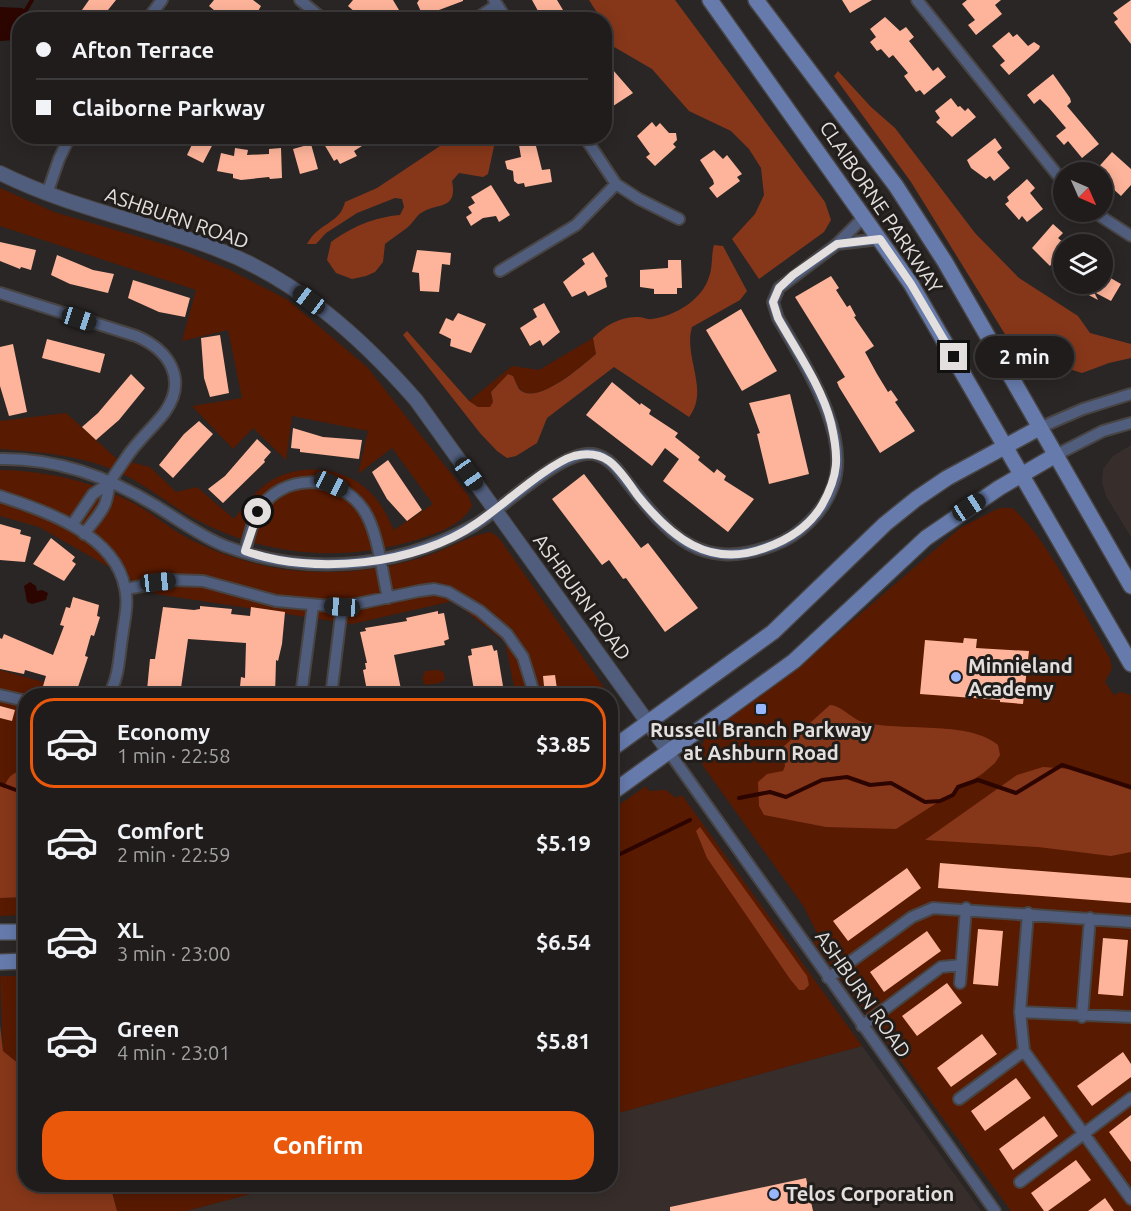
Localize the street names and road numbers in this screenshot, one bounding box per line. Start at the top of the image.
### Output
street label: CLAIBORNE PARKWAY [815,116,948,297]
street label: ASHBURN ROAD [102,182,252,253]
street label: ASHBURN ROAD [529,529,636,664]
street label: ASHBURN ROAD [811,926,916,1062]

